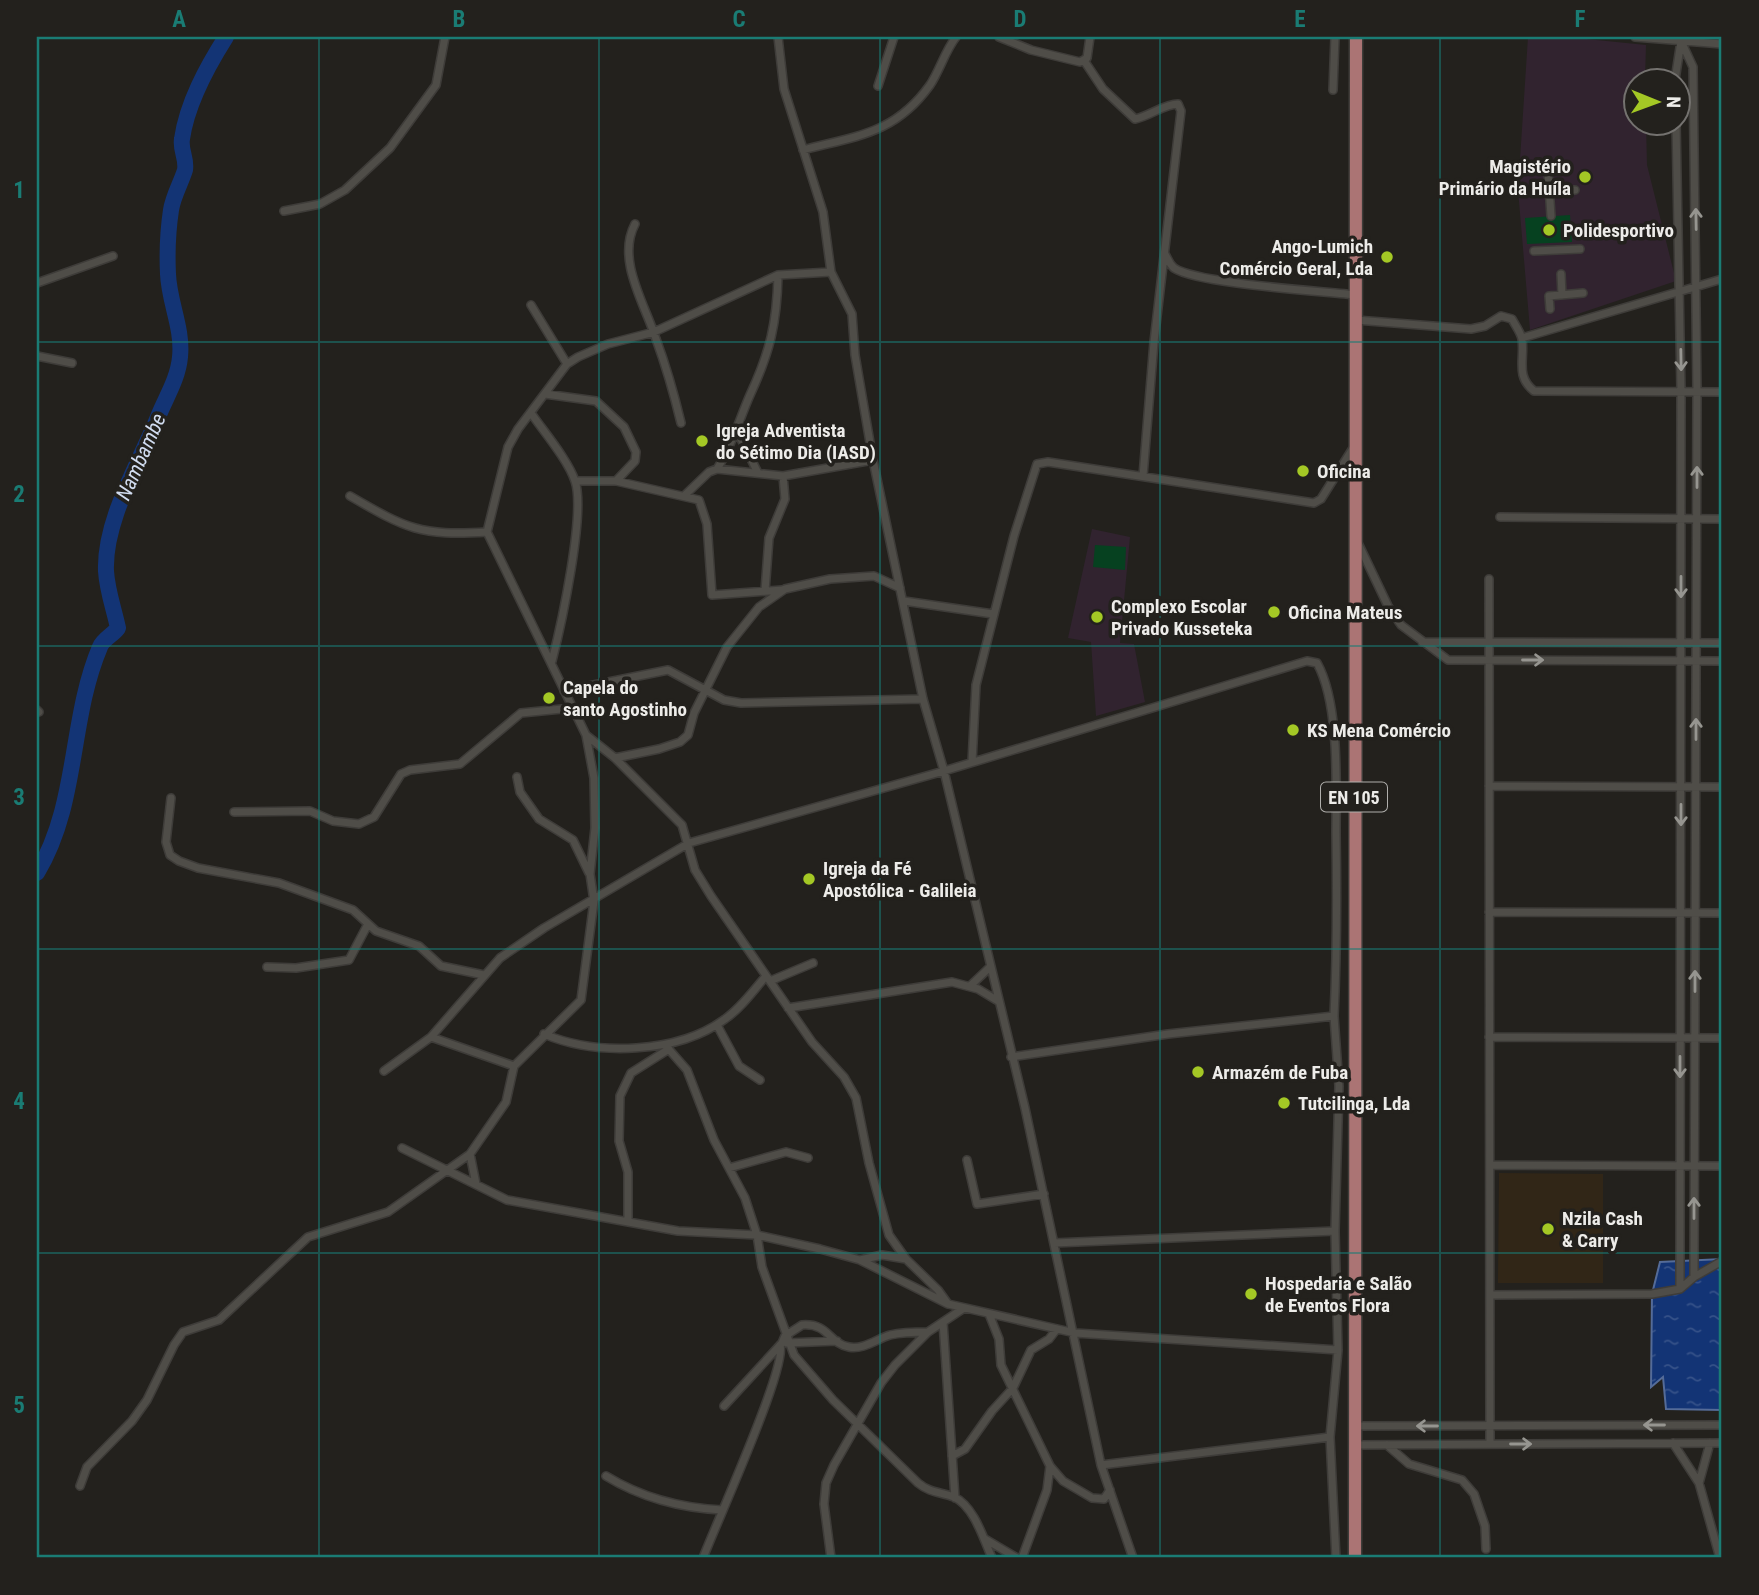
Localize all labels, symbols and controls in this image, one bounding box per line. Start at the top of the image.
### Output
text: A [172,6,186,33]
text: B [453,6,465,33]
text: C [732,6,746,33]
text: D [1014,6,1027,33]
text: E [1294,6,1306,33]
text: F [1575,6,1586,33]
north arrow [1622,66,1692,136]
text: N [1662,96,1685,108]
place label: Magistério Primário da Huíla [1439,155,1571,200]
marker: Magistério Primário da Huíla [1577,169,1593,185]
text: 1 [13,177,25,204]
one-way arrow [1689,207,1702,230]
place label: Polidesportivo [1563,219,1674,242]
marker: Polidesportivo [1541,222,1557,238]
place label: Ango-Lumich Comércio Geral, Lda [1220,235,1373,280]
marker: Ango-Lumich Comércio Geral, Lda [1379,249,1395,265]
one-way arrow [1674,348,1688,371]
water label: Nambambe [111,410,171,504]
place label: Igreja Adventista do Sétimo Dia (IASD) [716,419,876,464]
marker: Igreja Adventista do Sétimo Dia (IASD) [694,433,710,449]
place label: Oficina [1317,460,1371,483]
marker: Oficina [1295,463,1311,479]
one-way arrow [1690,466,1704,489]
text: 2 [13,481,25,508]
one-way arrow [1674,576,1688,599]
place label: Complexo Escolar Privado Kusseteka [1111,595,1252,640]
place label: Oficina Mateus [1288,601,1402,624]
marker: Oficina Mateus [1266,604,1282,620]
marker: Complexo Escolar Privado Kusseteka [1089,609,1105,625]
one-way arrow [1521,653,1544,667]
place label: Capela do santo Agostinho [563,676,687,721]
marker: Capela do santo Agostinho [541,690,557,706]
one-way arrow [1689,718,1703,741]
place label: KS Mena Comércio [1307,719,1451,742]
marker: KS Mena Comércio [1285,722,1301,738]
road number: EN 105 [1321,782,1387,812]
text: 3 [13,784,25,811]
one-way arrow [1674,803,1688,826]
place label: Igreja da Fé Apostólica - Galileia [823,857,977,902]
marker: Igreja da Fé Apostólica - Galileia [801,871,817,887]
one-way arrow [1688,970,1702,993]
one-way arrow [1674,1055,1687,1078]
place label: Armazém de Fuba [1212,1061,1348,1084]
marker: Armazém de Fuba [1190,1064,1206,1080]
text: 4 [13,1088,25,1115]
place label: Tutcilinga, Lda [1298,1092,1410,1115]
marker: Tutcilinga, Lda [1276,1095,1292,1111]
one-way arrow [1687,1197,1701,1220]
place label: Nzila Cash & Carry [1562,1207,1643,1252]
marker: Nzila Cash & Carry [1540,1221,1556,1237]
place label: Hospedaria e Salão de Eventos Flora [1265,1272,1412,1317]
marker: Hospedaria e Salão de Eventos Flora [1243,1286,1259,1302]
text: 5 [13,1392,25,1419]
one-way arrow [1643,1418,1666,1432]
one-way arrow [1415,1419,1438,1433]
one-way arrow [1509,1437,1532,1451]

